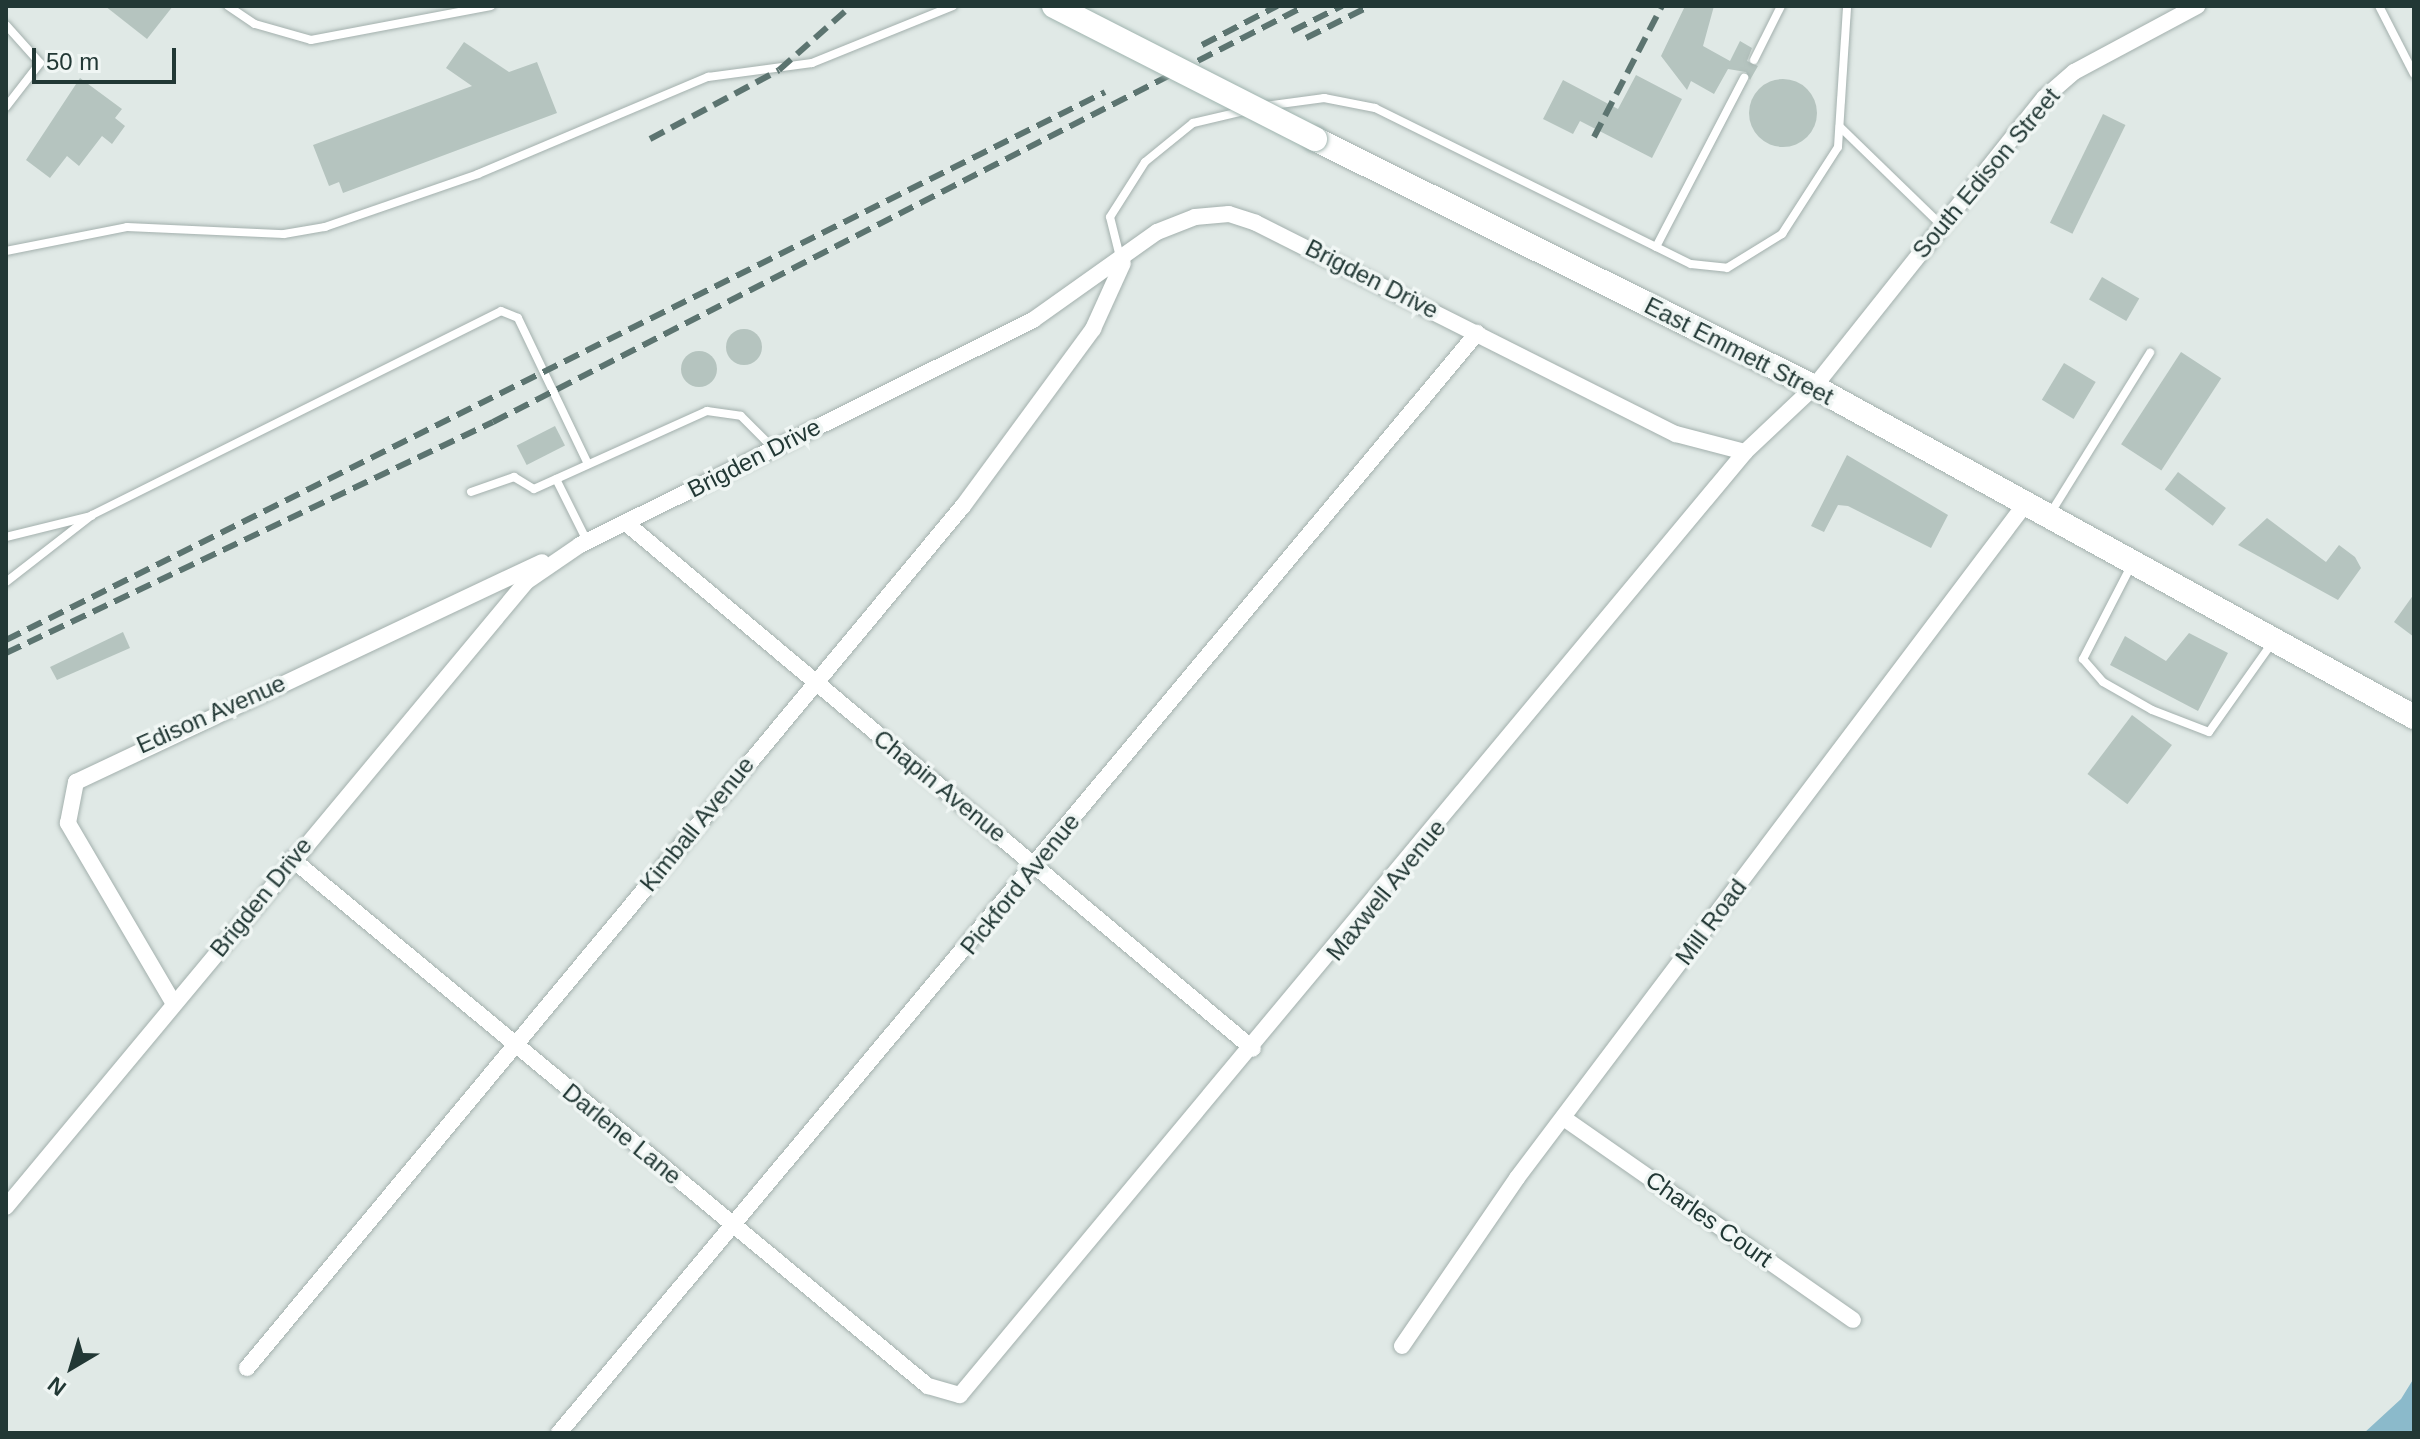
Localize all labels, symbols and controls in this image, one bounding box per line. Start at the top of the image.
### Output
scale bar [36,32,180,82]
text: 50 m [46,48,99,75]
street label: South Edison Street [1906,82,2066,264]
street label: Brigden Drive [1301,233,1443,325]
street label: East Emmett Street [1640,291,1838,411]
street label: Brigden Drive [683,412,825,504]
street label: Edison Avenue [132,668,290,760]
street label: Chapin Avenue [867,723,1013,849]
street label: Kimball Avenue [633,750,761,898]
street label: Pickford Avenue [954,807,1086,961]
street label: Maxwell Avenue [1320,813,1452,967]
street label: Brigden Drive [204,831,318,963]
street label: Mill Road [1669,873,1753,971]
street label: Darlene Lane [557,1077,687,1191]
street label: Charles Court [1640,1165,1778,1273]
north arrow [32,1327,112,1407]
text: N [43,1372,71,1401]

